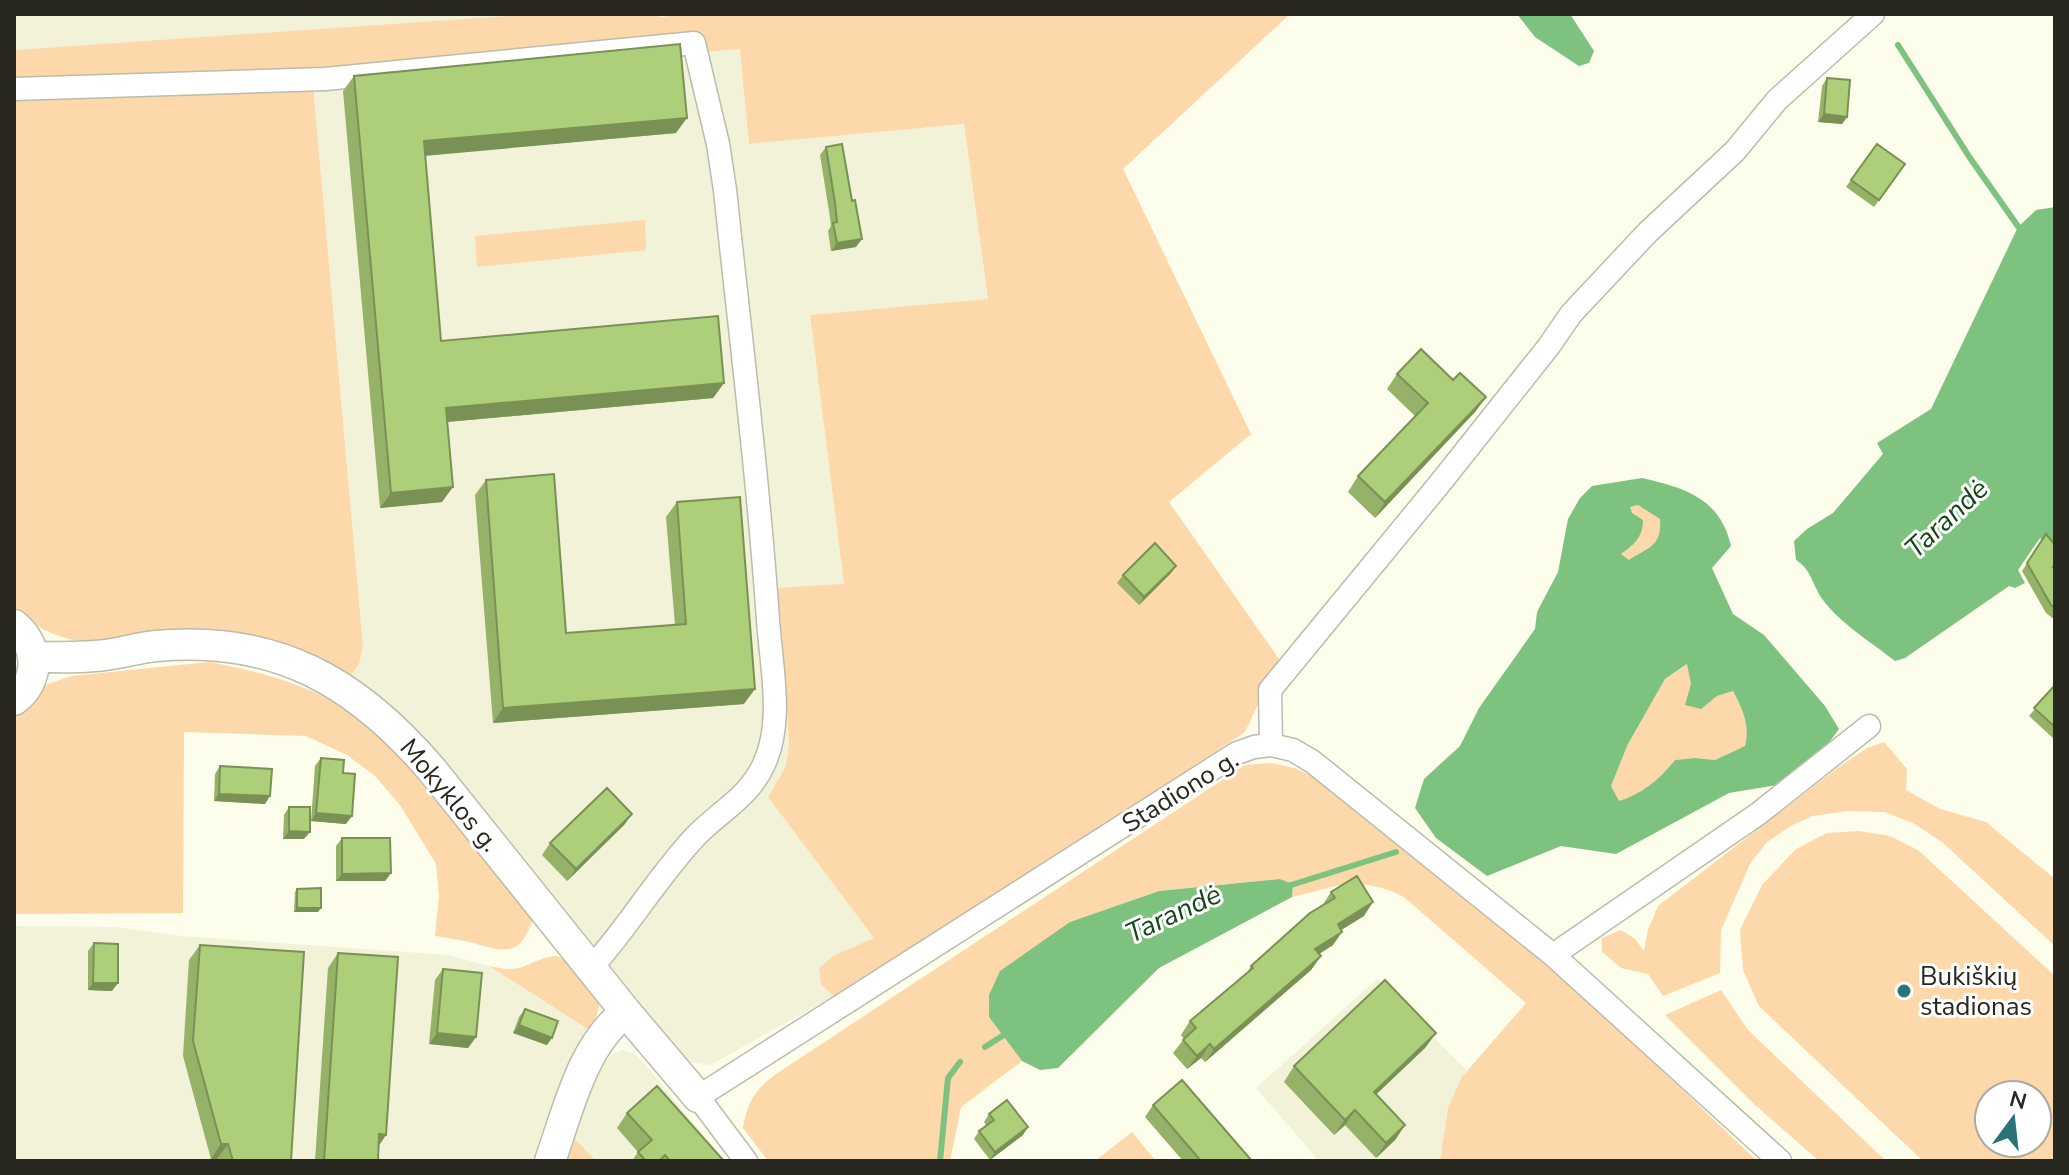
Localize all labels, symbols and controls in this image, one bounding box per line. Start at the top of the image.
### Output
water label: Tarandė [1897,470,1997,567]
street label: Mokyklos g. [392,731,507,859]
street label: Stadiono g. [1115,742,1245,841]
water label: Tarandė [1119,875,1227,953]
place label: Bukiškių stadionas [1920,959,2032,1024]
marker: Bukiškių stadionas [1895,982,1913,1000]
north arrow [1973,1079,2053,1159]
text: N [2006,1084,2030,1117]

